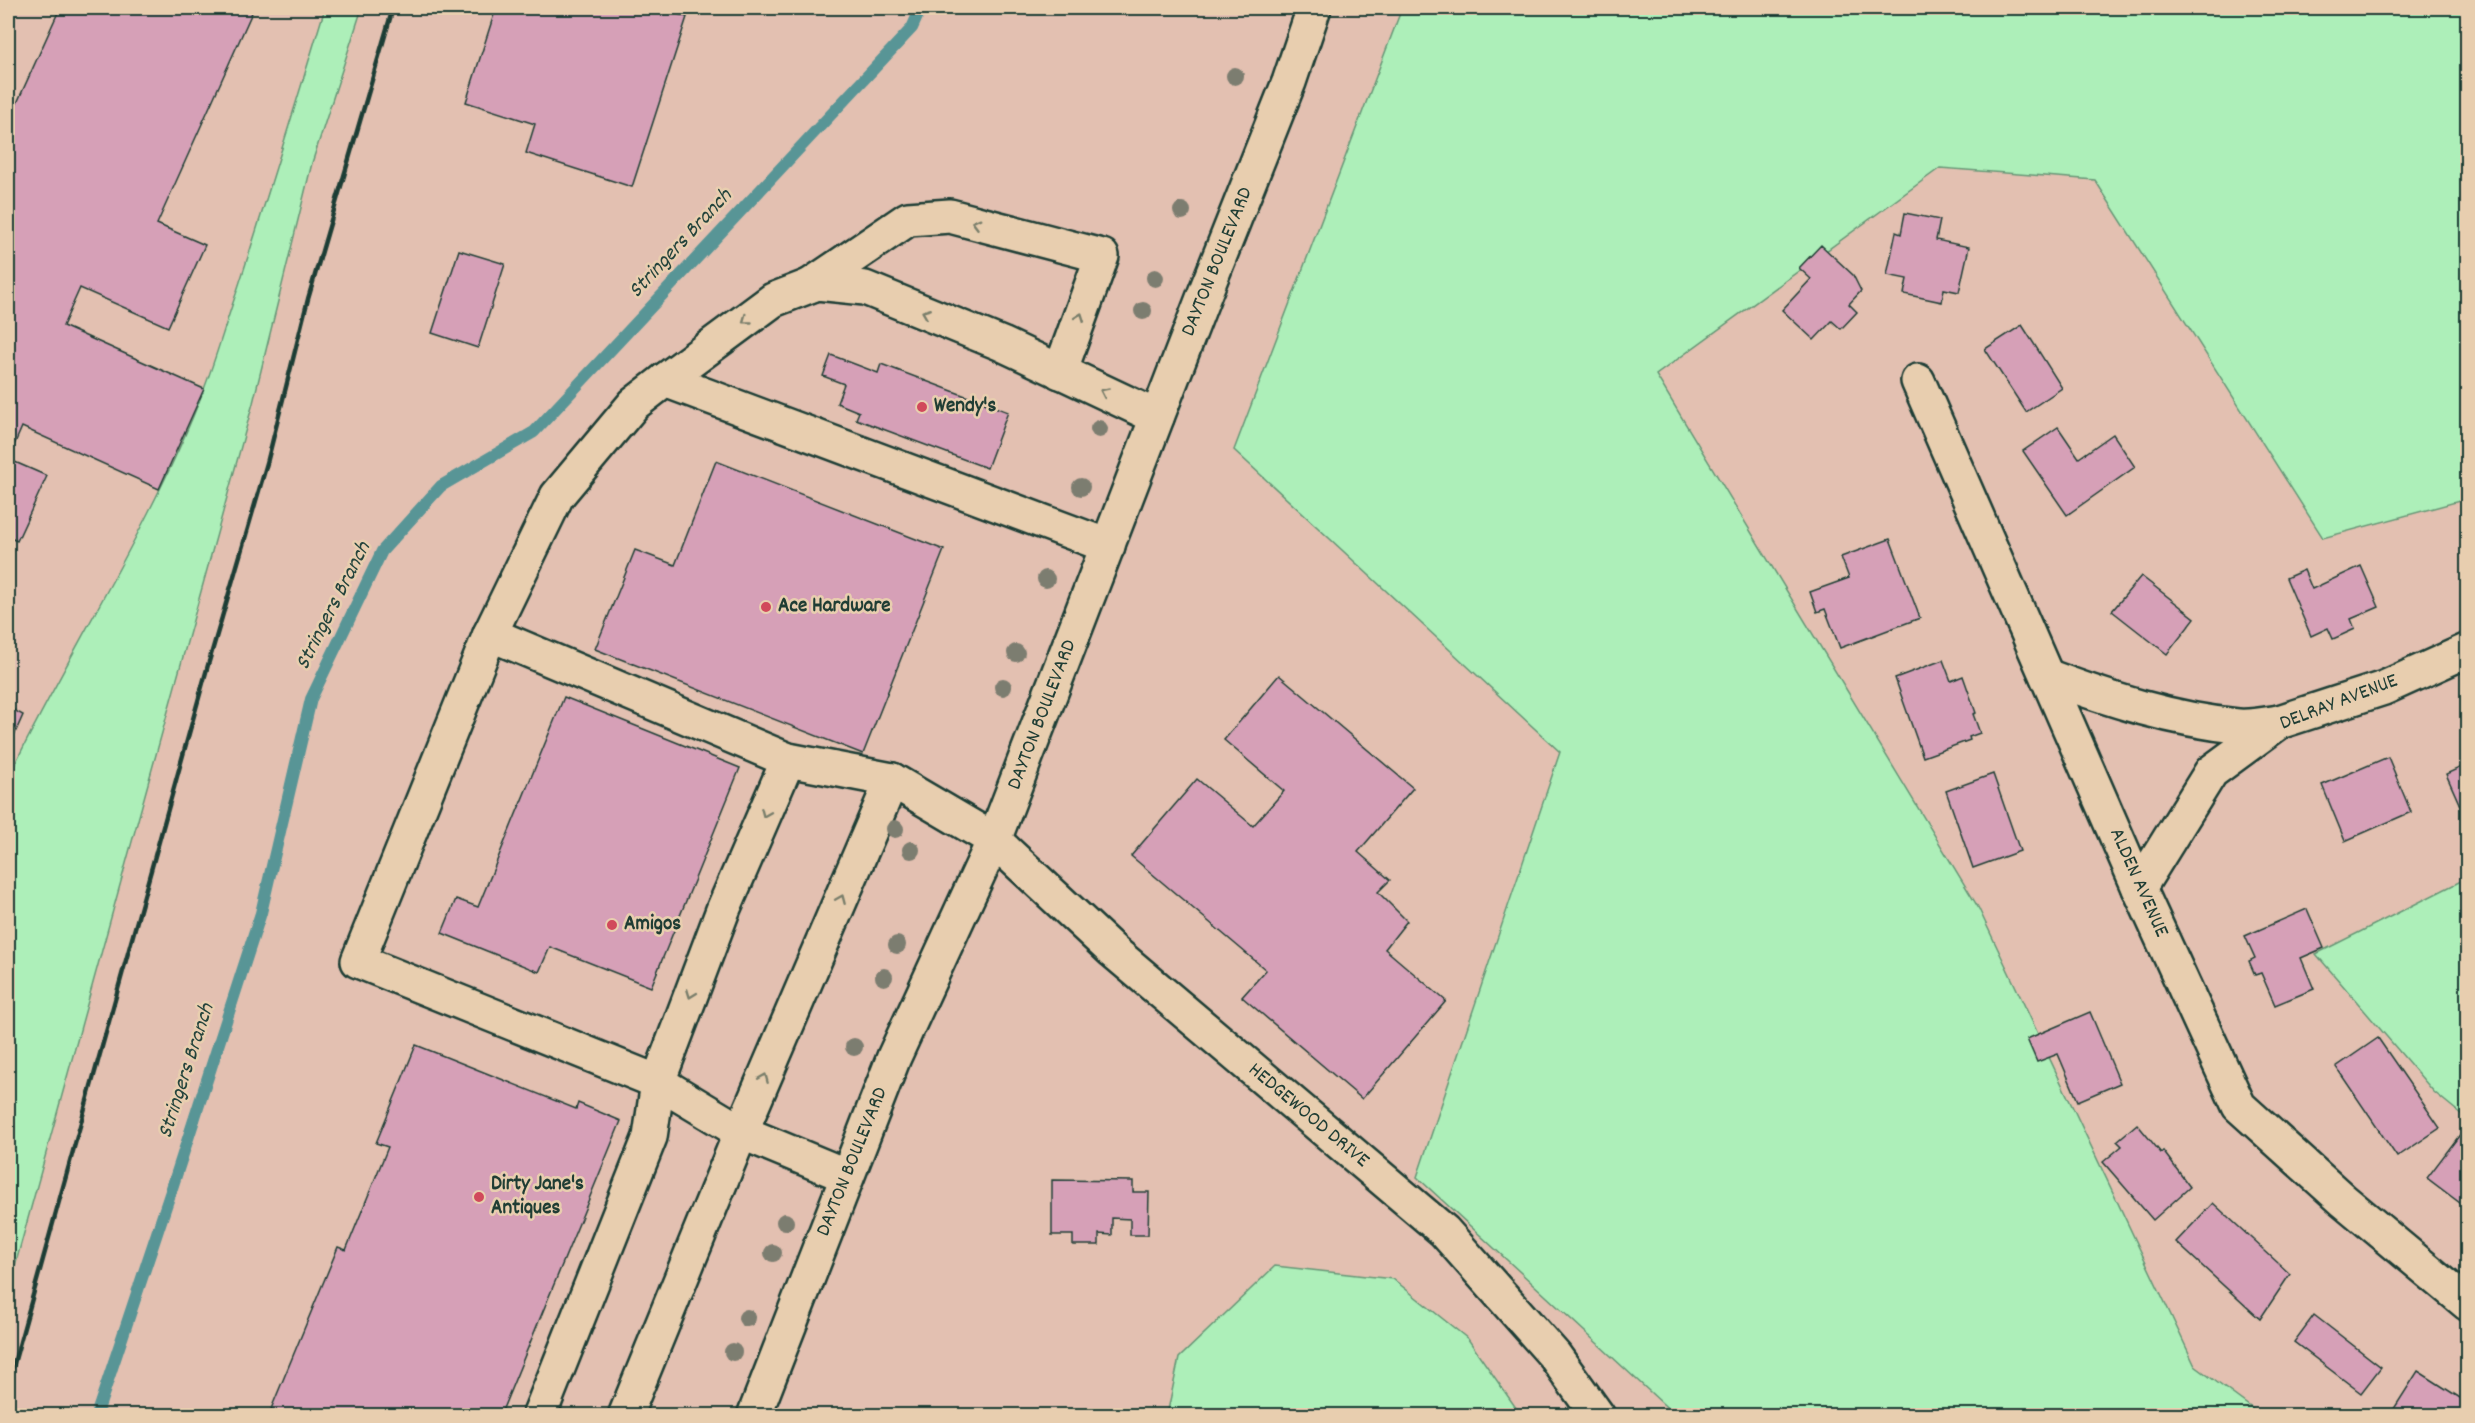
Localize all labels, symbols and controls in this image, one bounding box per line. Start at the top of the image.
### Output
water label: Stringers Branch [622,182,741,306]
street label: DAYTON BOULEVARD [1174,183,1262,341]
one-way arrow [971,217,981,230]
one-way arrow [921,308,932,320]
one-way arrow [1073,312,1086,323]
one-way arrow [741,313,752,324]
one-way arrow [1100,388,1111,400]
place label: Wendy's [934,392,996,422]
marker: Wendy's [915,400,929,414]
water label: Stringers Branch [288,536,380,675]
place label: Ace Hardware [778,592,891,622]
marker: Ace Hardware [759,600,773,614]
street label: DAYTON BOULEVARD [1001,635,1085,794]
street label: DELRAY AVENUE [2276,667,2403,739]
one-way arrow [760,807,772,818]
street label: ALDEN AVENUE [2101,824,2176,943]
one-way arrow [834,894,846,905]
place label: Amigos [624,910,681,940]
marker: Amigos [605,918,619,932]
one-way arrow [686,988,698,999]
water label: Stringers Branch [151,999,224,1142]
street label: HEDGEWOOD DRIVE [1241,1056,1376,1176]
one-way arrow [757,1073,769,1084]
street label: DAYTON BOULEVARD [809,1083,897,1241]
place label: Dirty Jane's Antiques [491,1170,584,1224]
marker: Dirty Jane's Antiques [472,1190,486,1204]

